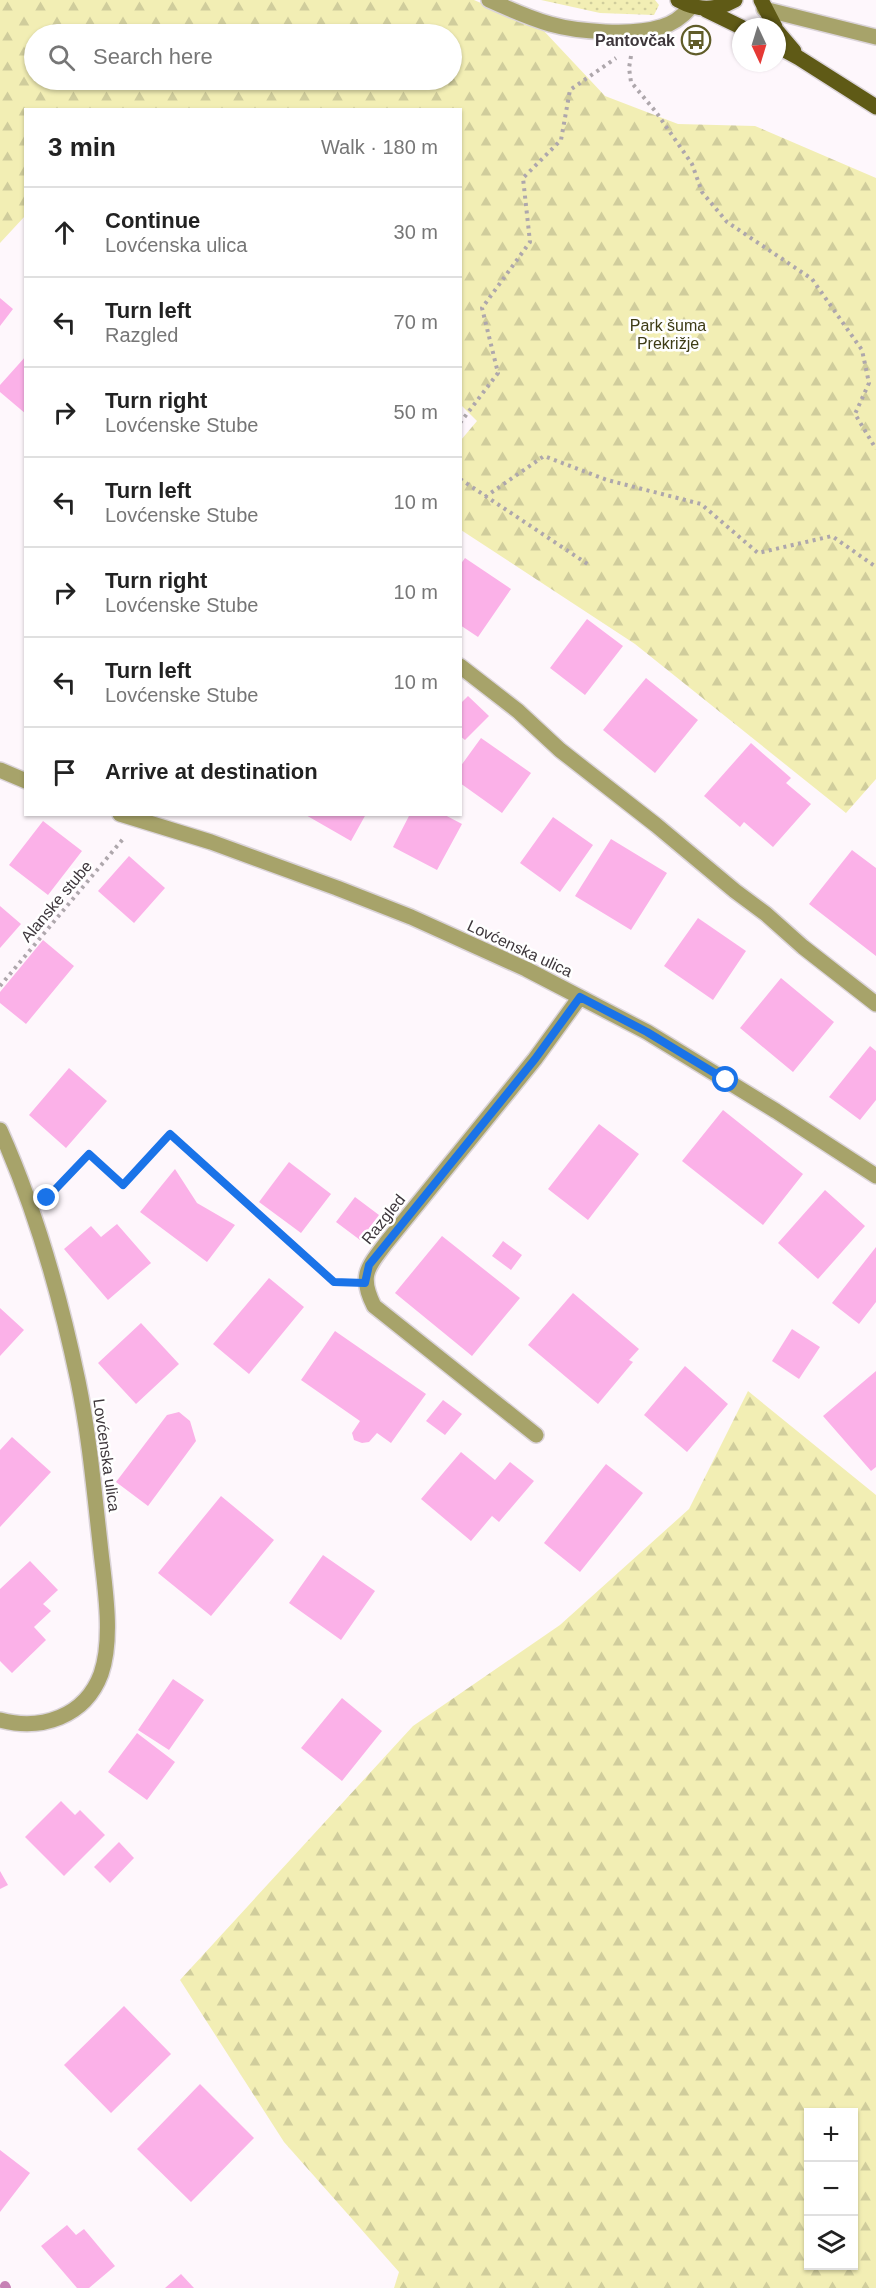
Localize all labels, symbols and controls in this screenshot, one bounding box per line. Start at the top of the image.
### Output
north arrow [732,18,786,72]
search box [24,24,462,90]
bus stop icon: Pantovčak [680,24,712,56]
place label: Pantovčak [595,32,675,49]
icon: search [45,41,78,74]
text: Search here [93,44,213,69]
text: 3 min [48,132,116,162]
text: Walk · 180 m [321,136,438,158]
text: Continue [105,208,200,233]
icon: ahead [48,216,81,249]
text: 30 m [394,221,438,243]
text: Lovćenska ulica [105,234,247,256]
text: Turn left [105,298,191,323]
icon: left [48,306,81,339]
text: 70 m [394,311,438,333]
park label: Park šuma Prekrižje [630,317,706,352]
text: Razgled [105,324,178,346]
text: Turn right [105,388,207,413]
icon: right [48,396,81,429]
text: 50 m [394,401,438,423]
text: Lovćenske Stube [105,414,258,436]
text: Turn left [105,478,191,503]
icon: left [48,486,81,519]
text: 10 m [394,491,438,513]
text: Lovćenske Stube [105,504,258,526]
text: Turn right [105,568,207,593]
icon: right [48,576,81,609]
text: 10 m [394,581,438,603]
text: Lovćenske Stube [105,594,258,616]
text: Turn left [105,658,191,683]
icon: left [48,666,81,699]
text: 10 m [394,671,438,693]
text: Lovćenske Stube [105,684,258,706]
icon: arrive [48,756,81,789]
text: Arrive at destination [105,759,318,784]
street label: Alanske stube [18,857,95,945]
street label: Lovćenska ulica [465,917,575,980]
route start [712,1066,738,1092]
route end [33,1184,59,1210]
street label: Razgled [358,1191,408,1247]
street label: Lovćenska ulica [90,1398,123,1513]
map controls [804,2108,858,2270]
button: + [804,2108,858,2162]
button: − [804,2162,858,2216]
button: layers [804,2216,858,2270]

